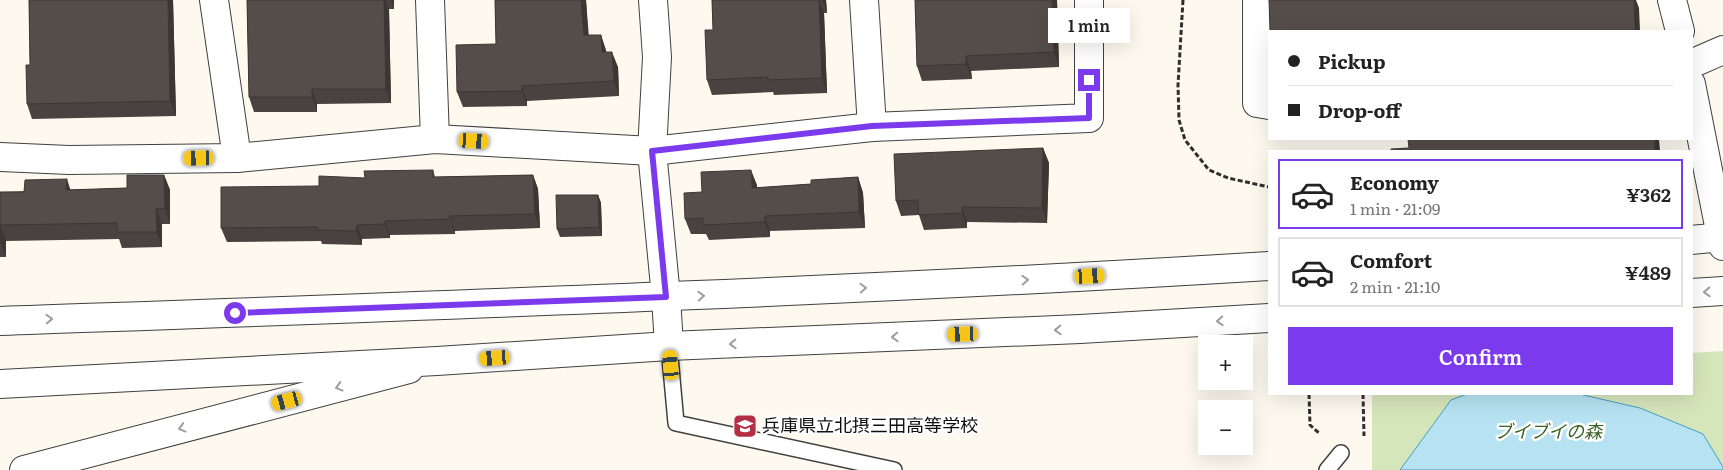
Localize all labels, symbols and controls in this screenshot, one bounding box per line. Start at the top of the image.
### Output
callout: 1 min [1048,8,1130,42]
text: 1 min [1068,13,1110,37]
text: Pickup [1318,47,1386,75]
route end [1078,69,1100,91]
text: Drop-off [1318,96,1401,124]
car [458,133,489,149]
car [183,150,214,166]
text: Economy [1350,168,1439,196]
icon: car [1290,172,1335,217]
text: ¥362 [1626,180,1671,208]
text: 1 min · 21:09 [1350,196,1440,220]
text: Comfort [1350,246,1432,274]
icon: car [1290,250,1335,295]
text: ¥489 [1625,258,1671,286]
car [1074,268,1105,284]
one-way arrow [1022,274,1030,285]
text: 2 min · 21:10 [1350,274,1440,298]
one-way arrow [859,282,867,293]
one-way arrow [1703,287,1711,298]
one-way arrow [697,290,705,301]
route start [224,302,246,324]
one-way arrow [45,314,53,325]
one-way arrow [1216,315,1224,326]
one-way arrow [1054,324,1062,335]
car [947,326,978,342]
button: Confirm [1288,327,1673,385]
one-way arrow [891,331,899,342]
map controls [1198,335,1253,455]
button: + [1198,335,1253,390]
one-way arrow [729,338,737,349]
car [479,349,510,367]
car [662,349,679,381]
one-way arrow [335,381,344,392]
car [270,390,303,412]
button: − [1198,400,1253,455]
place label: 兵庫県立北摂三田高等学校 [762,411,978,438]
school or university icon: 兵庫県立北摂三田高等学校 [732,413,758,439]
park label: ブイブイの森 [1494,417,1604,444]
one-way arrow [179,423,187,433]

